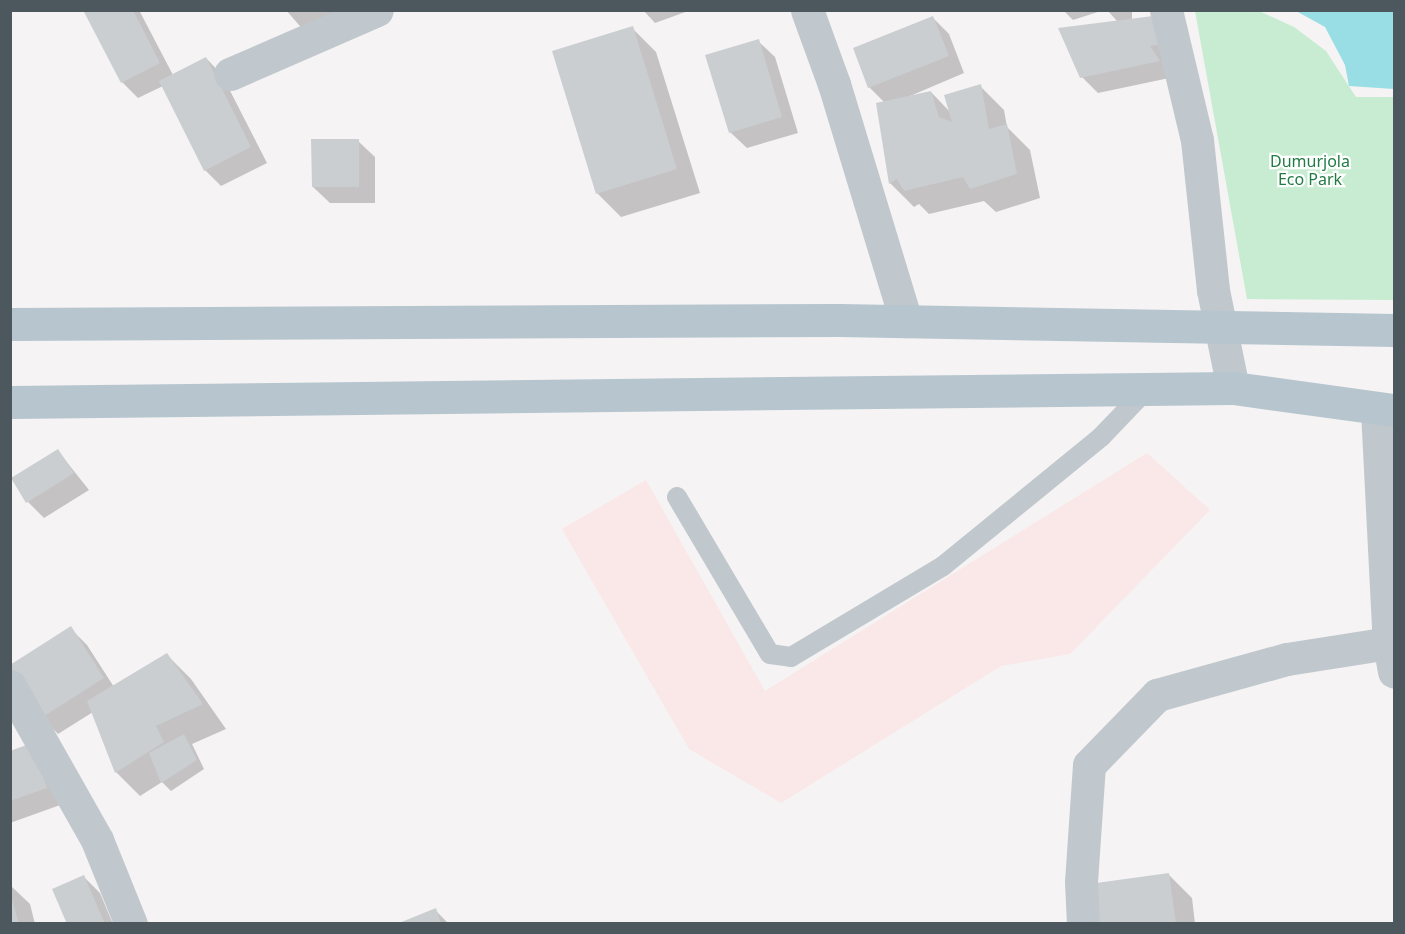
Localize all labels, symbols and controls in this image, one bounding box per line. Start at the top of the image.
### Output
park label: Dumurjola Eco Park [1270,151,1350,189]

